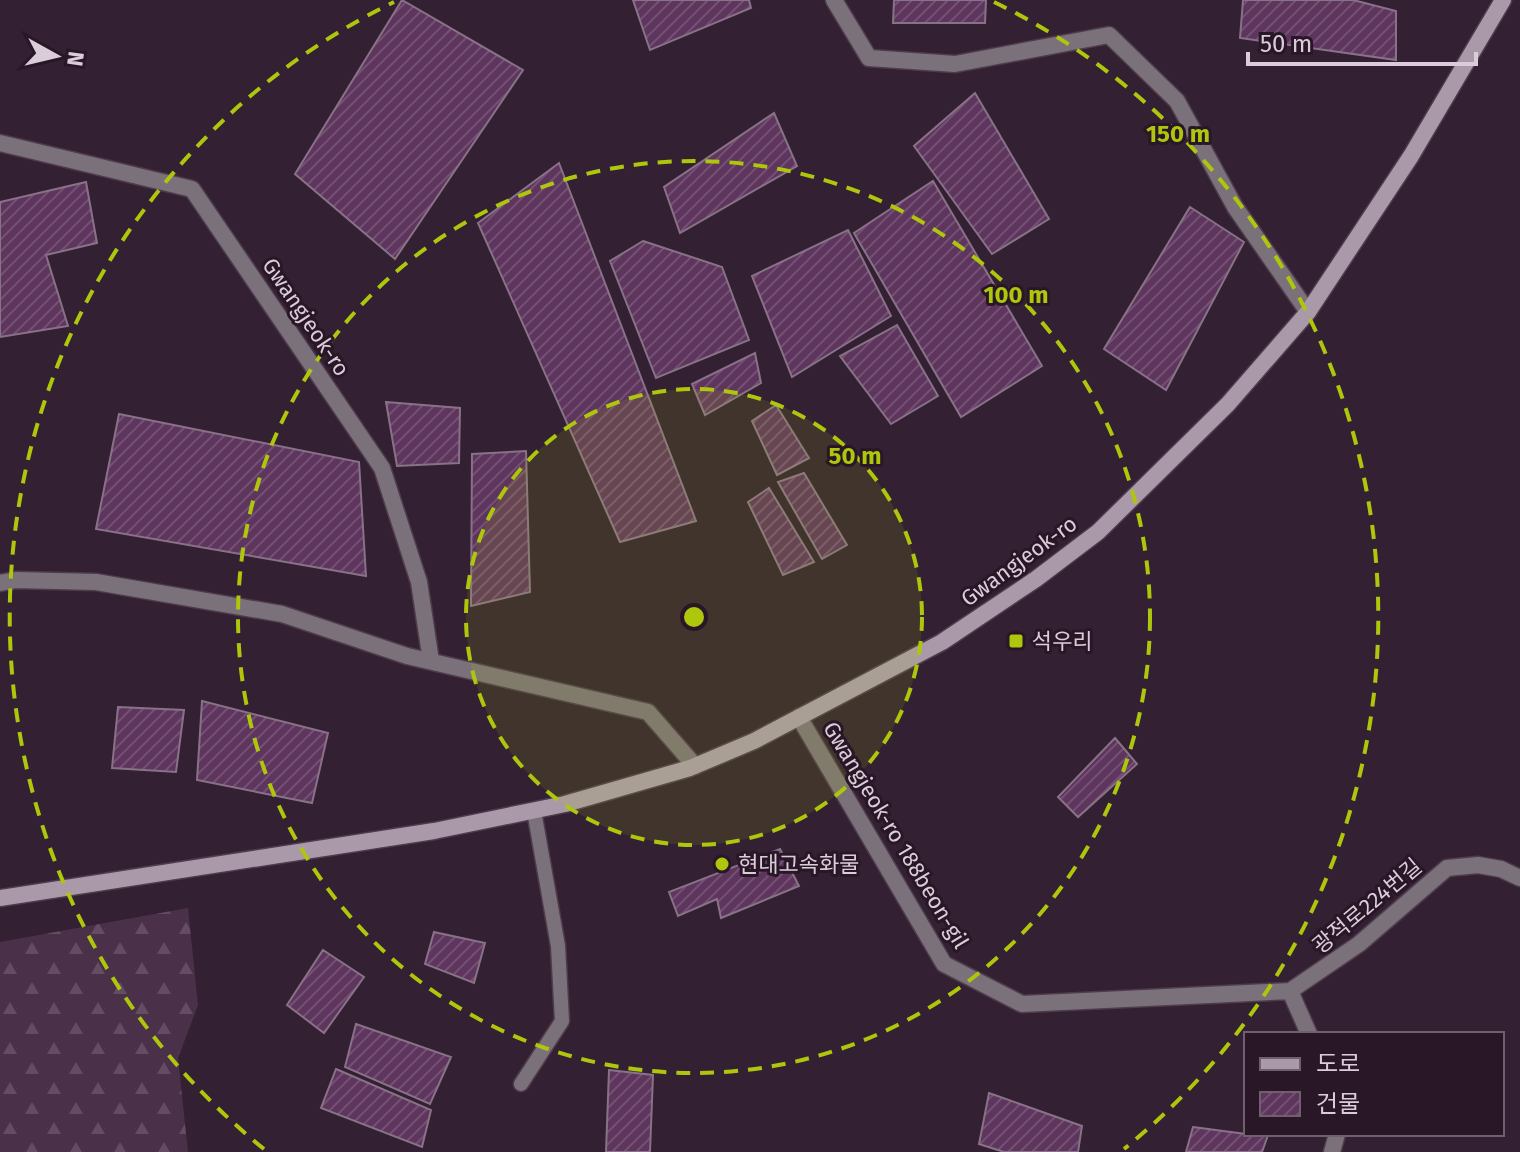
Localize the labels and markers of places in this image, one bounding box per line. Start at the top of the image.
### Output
centre of rings [680,603,708,631]
place label: 석우리 [1032,628,1093,655]
marker: 석우리 [1007,632,1025,650]
place label: 현대고속화물 [738,851,859,878]
marker: 현대고속화물 [713,855,731,873]

